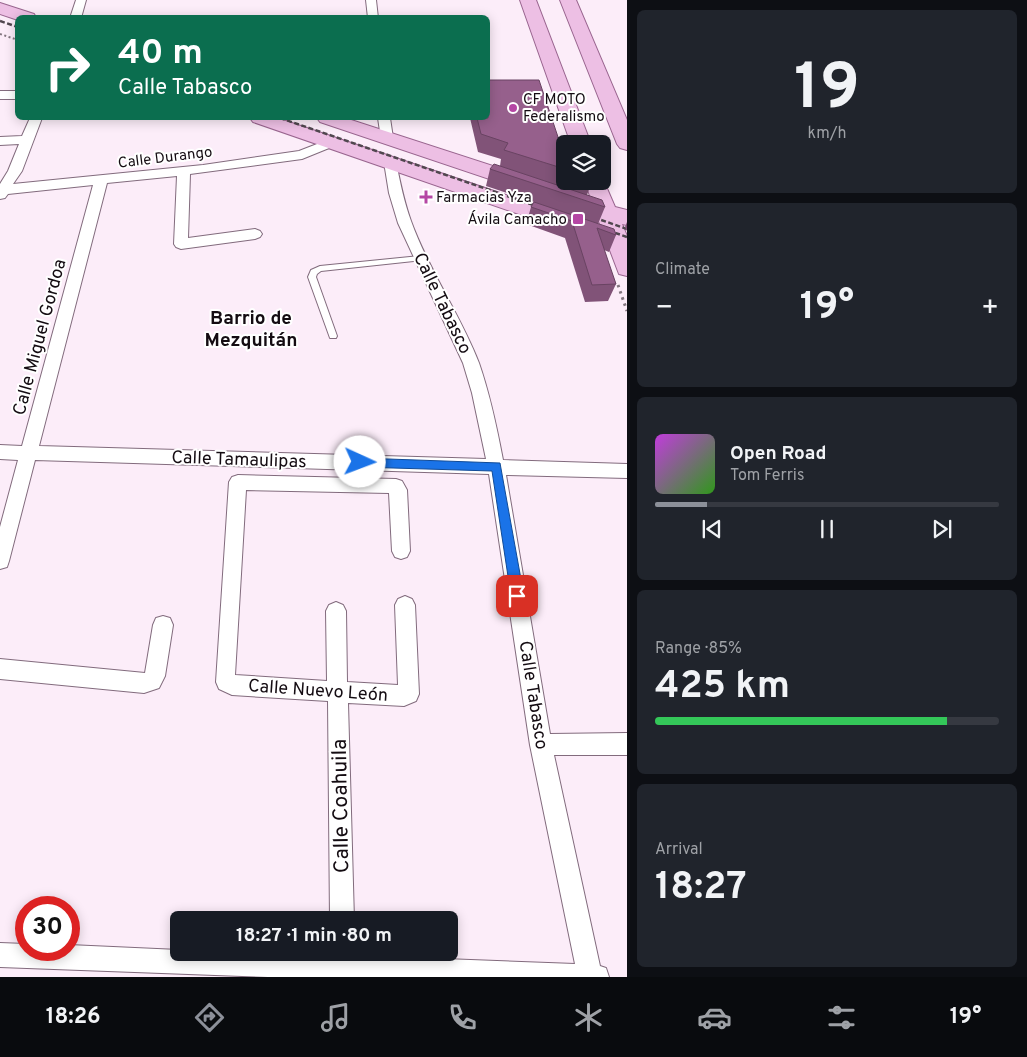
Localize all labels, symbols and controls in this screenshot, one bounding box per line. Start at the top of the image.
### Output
text: 40 m [118,32,203,76]
icon: right [35,35,100,100]
text: 19 [794,50,860,132]
text: Calle Tabasco [118,75,252,102]
place label: CF MOTO Federalismo [523,91,605,127]
marker: CF MOTO Federalismo [507,102,519,114]
text: km/h [808,124,846,144]
map controls [556,135,611,190]
button: layers [556,135,611,190]
street label: Calle Durango [117,143,213,174]
place label: Farmacias Yza [436,189,532,208]
marker: Farmacias Yza [420,191,432,203]
place label: Ávila Camacho [468,210,567,230]
marker: Ávila Camacho [571,212,585,226]
street label: Calle Tabasco [407,249,476,358]
street label: Calle Miguel Gordoa [8,257,72,418]
text: Climate [655,260,710,280]
text: 19° [800,284,854,333]
text: − [655,291,673,327]
text: + [981,291,999,327]
district label: Barrio de Mezquitán [205,307,297,353]
position arrow [333,435,385,487]
text: Open Road [730,442,826,466]
street label: Calle Tamaulipas [171,447,307,474]
text: Tom Ferris [730,466,804,486]
icon: previous [698,515,726,543]
icon: pause [813,515,841,543]
icon: next [928,515,956,543]
pin [496,575,538,617]
icon: arrive [503,582,531,610]
street label: Calle Tabasco [513,639,552,751]
text: Range · 85% [655,639,742,659]
text: 425 km [655,663,790,712]
street label: Calle Nuevo León [247,675,389,708]
street label: Calle Coahuila [327,739,356,873]
text: Arrival [655,840,703,860]
text: 18:27 [655,864,747,913]
speed limit sign: 30 [15,896,80,961]
text: 18:27 · 1 min · 80 m [236,924,392,948]
icon: directions [192,1000,227,1035]
icon: music [318,1000,353,1035]
icon: phone [445,1000,480,1035]
icon: climate [571,1000,606,1035]
icon: car [697,1000,732,1035]
icon: filters [824,1000,859,1035]
text: 18:26 [46,1004,101,1031]
text: 19° [950,1004,981,1031]

